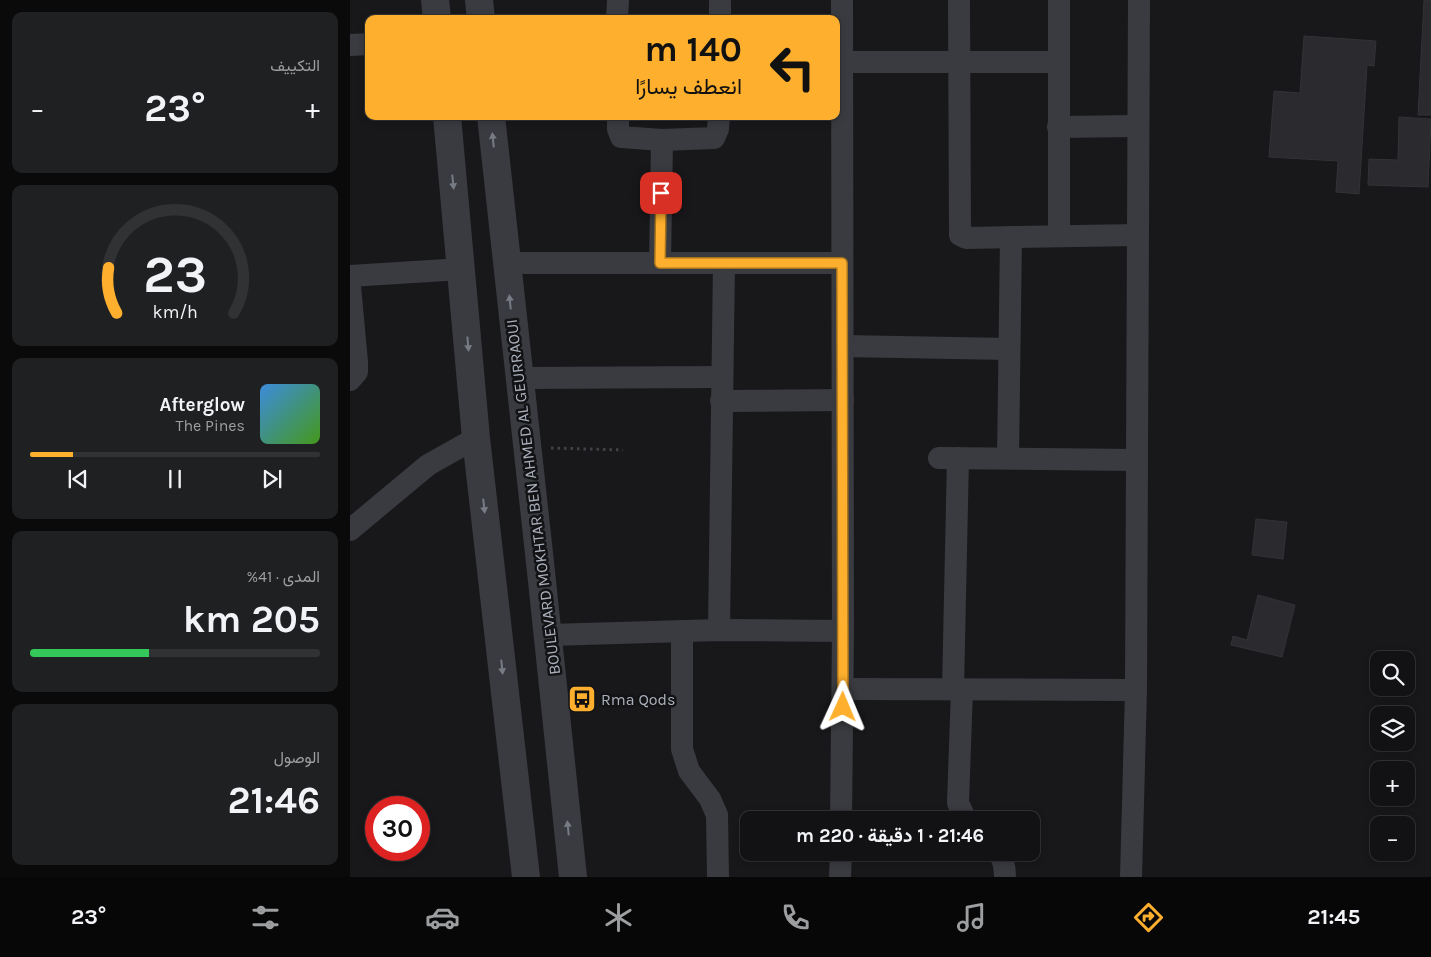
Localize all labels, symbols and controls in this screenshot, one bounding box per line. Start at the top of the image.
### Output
text: 140 m [644,29,742,70]
icon: left [760,35,825,100]
text: التكييف [270,56,320,75]
text: انعطف يسارًا [635,74,742,100]
text: 23° [144,86,206,131]
text: − [30,92,45,125]
text: + [305,92,320,125]
one-way arrow [489,132,497,148]
pin [640,172,682,214]
one-way arrow [450,174,458,190]
icon: arrive [647,179,675,207]
text: 23 [143,244,207,305]
one-way arrow [506,293,514,309]
text: km/h [152,302,198,323]
street label: BOULEVARD MOKHTAR BEN AHMED AL GEURRAOUI [502,318,564,676]
one-way arrow [465,336,473,352]
text: Afterglow [159,394,245,416]
text: The Pines [175,416,245,435]
icon: previous [64,465,92,493]
icon: pause [161,465,189,493]
icon: next [258,465,286,493]
one-way arrow [480,498,488,514]
text: المدى · 41% [246,567,320,586]
text: 205 km [183,597,320,642]
map controls [1370,651,1415,861]
button: search [1370,651,1415,696]
one-way arrow [498,660,506,676]
position arrow [816,680,868,732]
bus stop icon: Rma Qods [567,684,597,714]
place label: Rma Qods [601,690,675,709]
button: layers [1370,706,1415,751]
text: الوصول [274,748,320,767]
button: + [1370,761,1415,806]
text: 21:46 [228,778,320,823]
speed limit sign: 30 [365,796,430,861]
button: − [1370,816,1415,861]
one-way arrow [564,820,572,836]
text: 21:46 · 1 دقيقة · 220 m [796,825,984,847]
icon: filters [248,900,283,935]
icon: car [425,900,460,935]
icon: climate [601,900,636,935]
icon: phone [778,900,813,935]
icon: music [954,900,989,935]
icon: directions [1131,900,1166,935]
text: 23° [71,904,106,930]
text: 21:45 [1307,904,1360,930]

